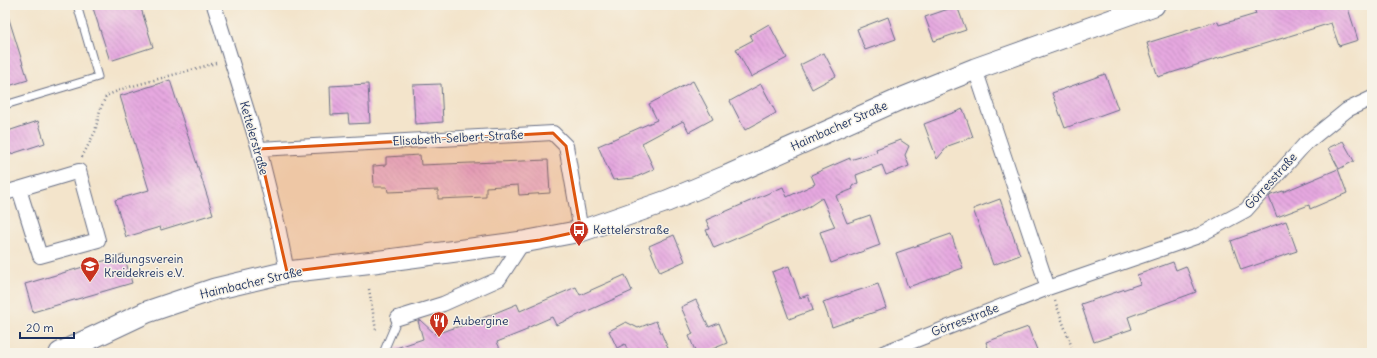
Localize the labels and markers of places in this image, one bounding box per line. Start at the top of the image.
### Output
bus stop icon: Kettelerstraße [568,219,590,247]
place label: Kettelerstraße [593,222,669,237]
place label: Bildungsverein Kreidekreis e.V. [104,251,184,280]
school or university icon: Bildungsverein Kreidekreis e.V. [79,255,101,283]
restaurant icon: Aubergine [428,310,450,338]
place label: Aubergine [453,313,508,328]

